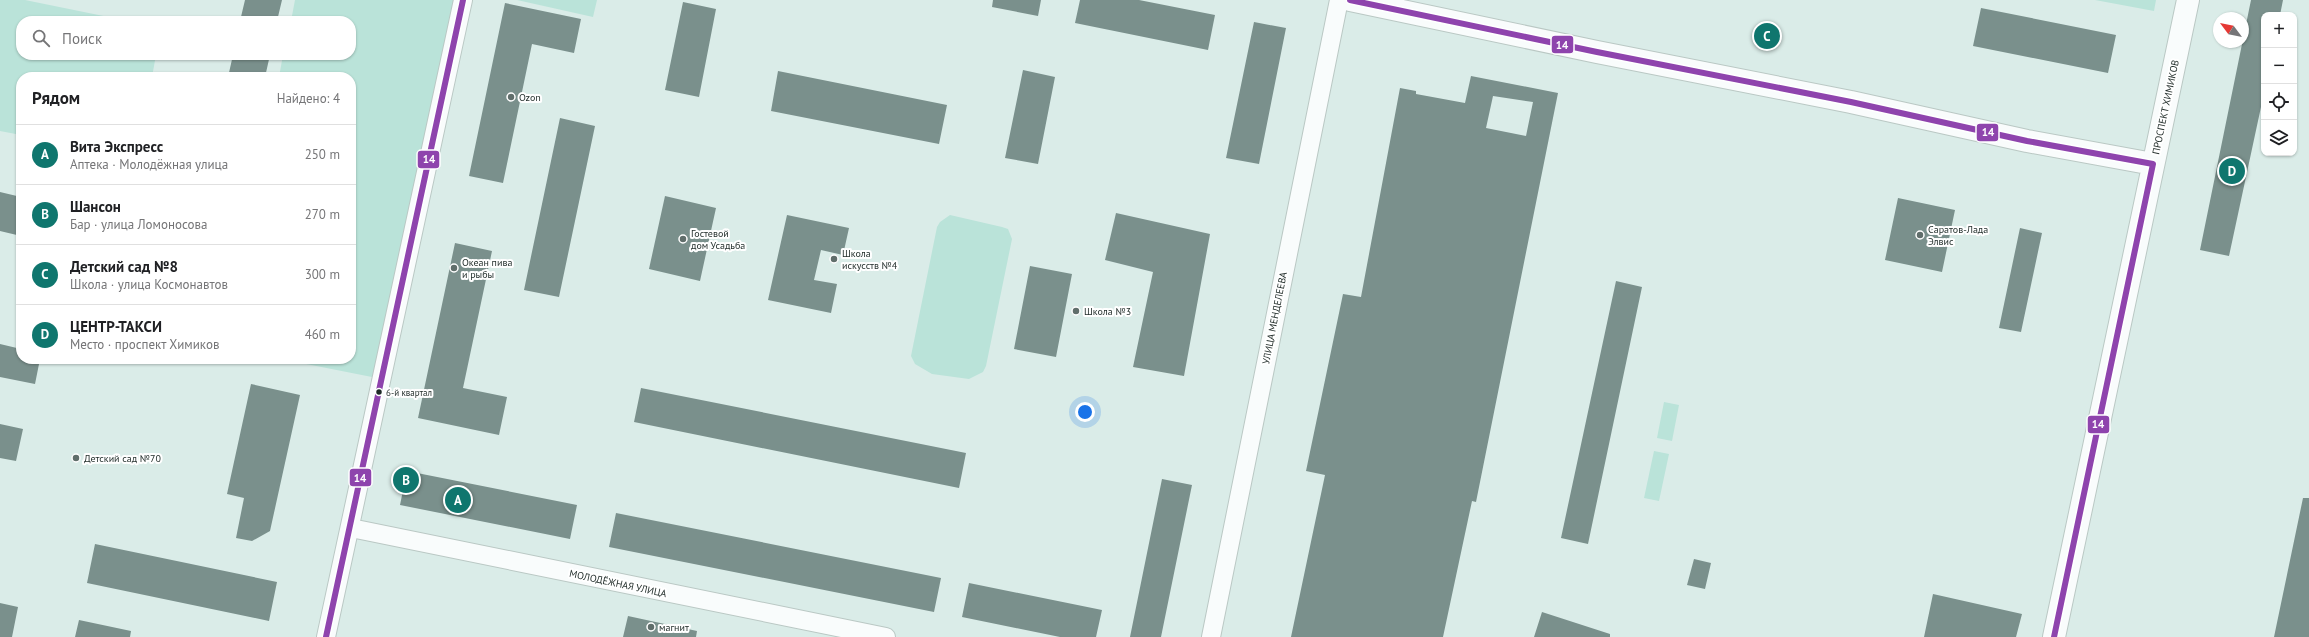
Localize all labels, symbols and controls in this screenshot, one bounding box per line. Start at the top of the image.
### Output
north arrow [2213,12,2249,48]
map controls [2261,12,2297,156]
button: + [2261,12,2297,48]
search box [16,16,356,60]
pin: C [1754,21,1780,51]
icon: search [30,27,52,49]
text: Поиск [62,29,102,48]
line badge: 14 [1551,35,1574,54]
text: 14 [1556,38,1569,52]
button: − [2261,48,2297,84]
street label: ПРОСПЕКТ ХИМИКОВ [2149,58,2182,156]
button: locate [2261,84,2297,120]
text: Рядом [32,87,80,109]
text: Найдено: 4 [277,90,340,107]
place label: Ozon [519,91,541,104]
marker: Ozon [506,92,516,102]
button: layers [2261,120,2297,156]
line badge: 14 [1976,123,1999,142]
text: 14 [1982,125,1995,139]
text: Вита Экспресс [70,137,163,156]
text: A [41,146,49,163]
text: 250 m [305,146,340,163]
line badge: 14 [417,150,440,169]
text: 14 [423,152,436,166]
text: Аптека · Молодёжная улица [70,156,228,173]
pin: D [2219,156,2245,186]
text: Шансон [70,197,121,216]
text: B [41,206,49,223]
text: 270 m [305,206,340,223]
text: Бар · улица Ломоносова [70,216,207,233]
place label: Саратов-Лада Элвис [1928,223,1988,248]
place label: Гостевой дом Усадьба [691,227,745,252]
marker: Саратов-Лада Элвис [1915,230,1925,240]
marker: Гостевой дом Усадьба [678,234,688,244]
place label: Школа искусств №4 [842,247,898,272]
marker: Школа искусств №4 [829,254,839,264]
place label: Океан пива и рыбы [462,256,512,281]
text: Детский сад №8 [70,257,178,276]
marker: Океан пива и рыбы [449,263,459,273]
text: C [41,266,49,283]
text: 300 m [305,266,340,283]
street label: УЛИЦА МЕНДЕЛЕЕВА [1259,271,1290,365]
text: Школа · улица Космонавтов [70,276,228,293]
place label: Школа №3 [1084,305,1131,318]
marker: Школа №3 [1071,306,1081,316]
text: ЦЕНТР-ТАКСИ [70,317,162,336]
text: D [41,326,49,343]
text: 460 m [305,326,340,343]
text: Место · проспект Химиков [70,336,219,353]
marker: 6-й квартал [374,387,384,397]
place label: 6-й квартал [386,387,432,398]
your location [1075,402,1095,422]
line badge: 14 [2087,415,2110,434]
text: 14 [2092,417,2105,431]
place label: Детский сад №70 [84,452,161,465]
marker: Детский сад №70 [71,453,81,463]
pin: B [393,465,419,495]
line badge: 14 [349,468,372,487]
text: 14 [354,471,367,485]
pin: A [445,485,471,515]
street label: МОЛОДЁЖНАЯ УЛИЦА [568,567,668,600]
place label: магнит [659,621,689,634]
marker: магнит [646,622,656,632]

